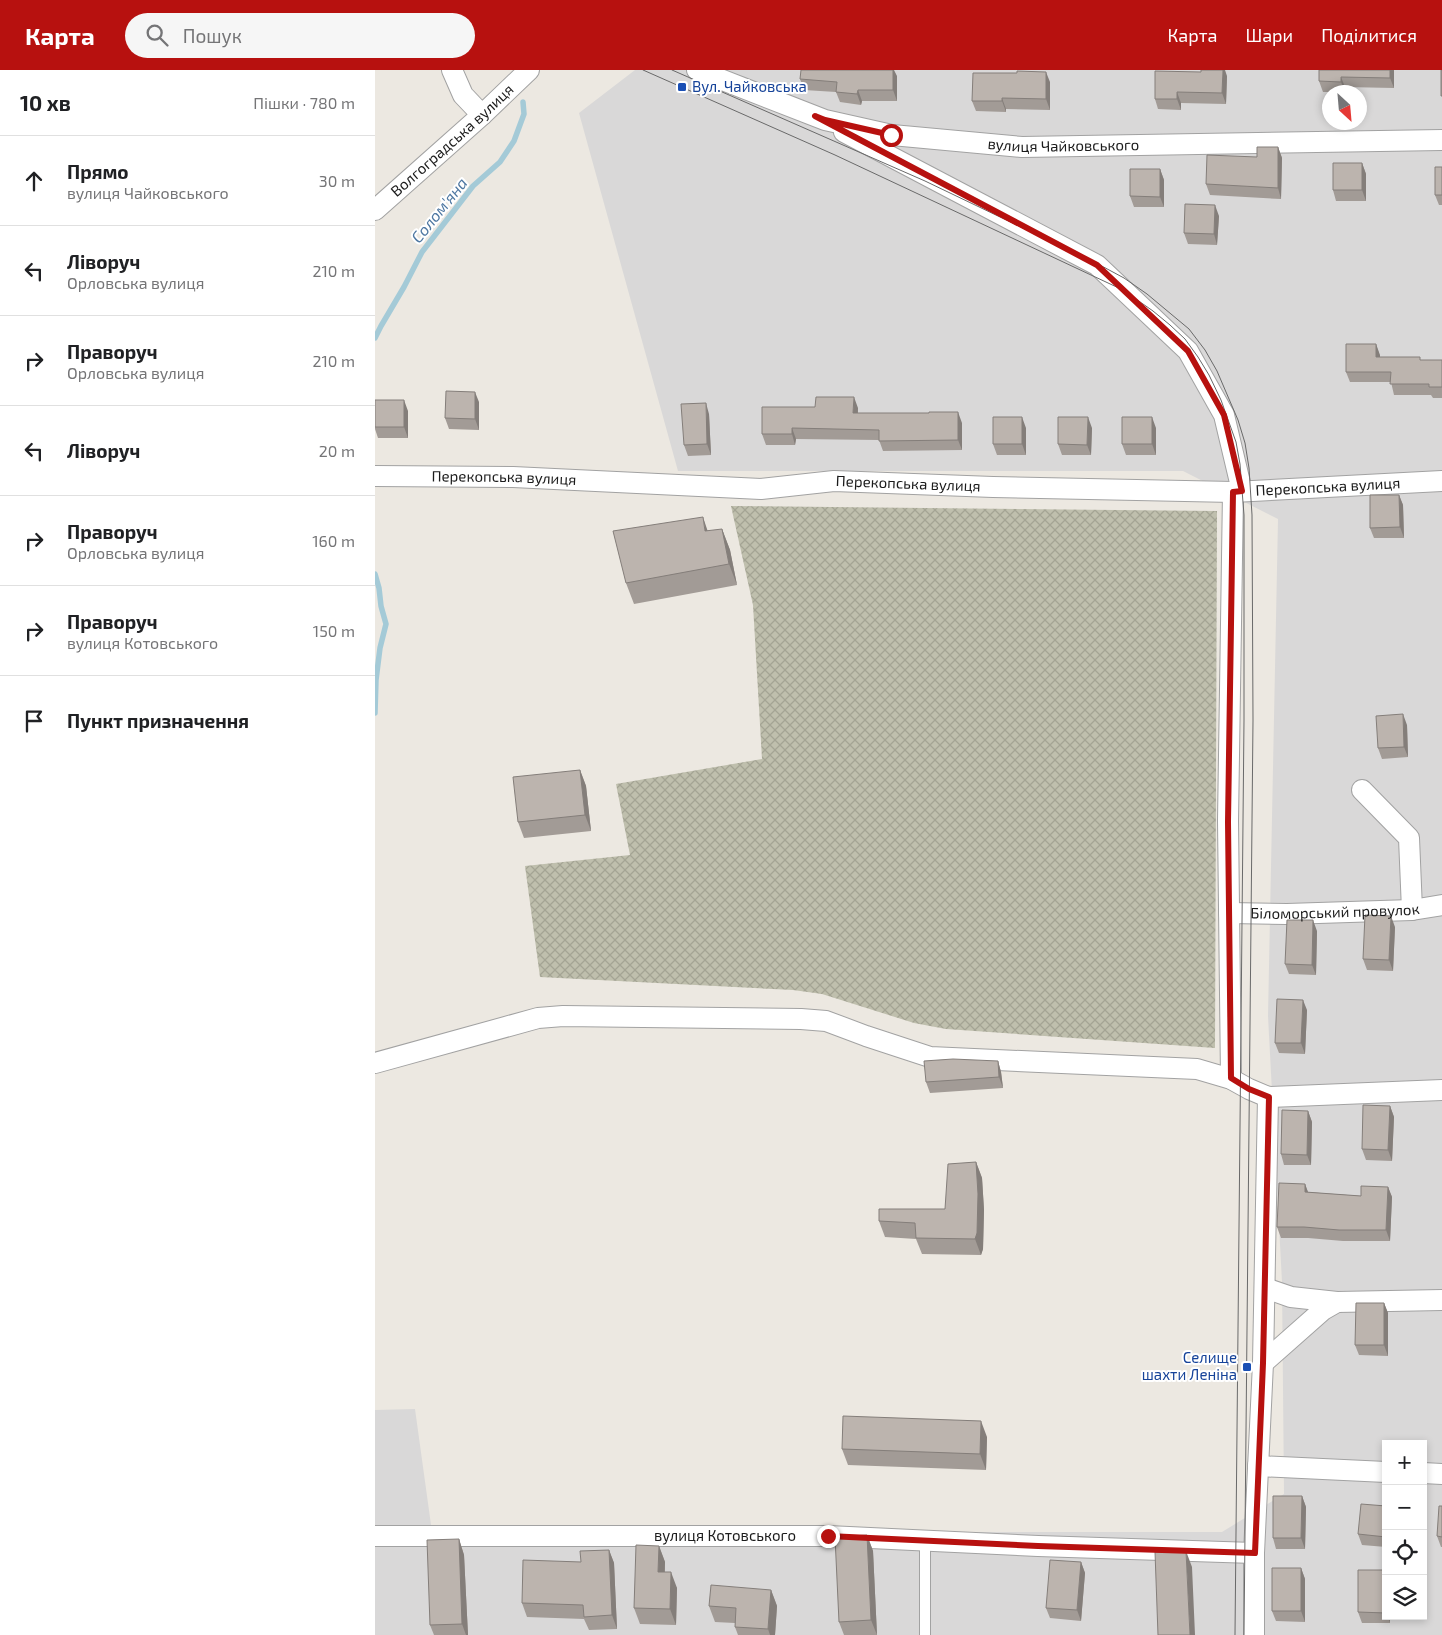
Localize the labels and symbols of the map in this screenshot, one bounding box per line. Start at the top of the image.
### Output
place label: Вул. Чайковська [692,77,807,96]
street label: Волгоградська вулиця [387,80,517,200]
marker: Вул. Чайковська [676,81,688,93]
north arrow [1322,85,1367,130]
route start [880,124,903,147]
street label: вулиця Чайковського [987,134,1139,155]
water label: Солом'яна [407,173,471,246]
street label: Перекопська вулиця [431,466,577,488]
street label: Перекопська вулиця [835,471,981,495]
street label: Перекопська вулиця [1255,473,1401,499]
street label: Біломорський провулок [1250,899,1421,922]
place label: Селище шахти Леніна [1142,1348,1237,1383]
marker: Селище шахти Леніна [1241,1361,1253,1373]
route end [817,1525,840,1548]
street label: вулиця Котовського [654,1526,796,1545]

